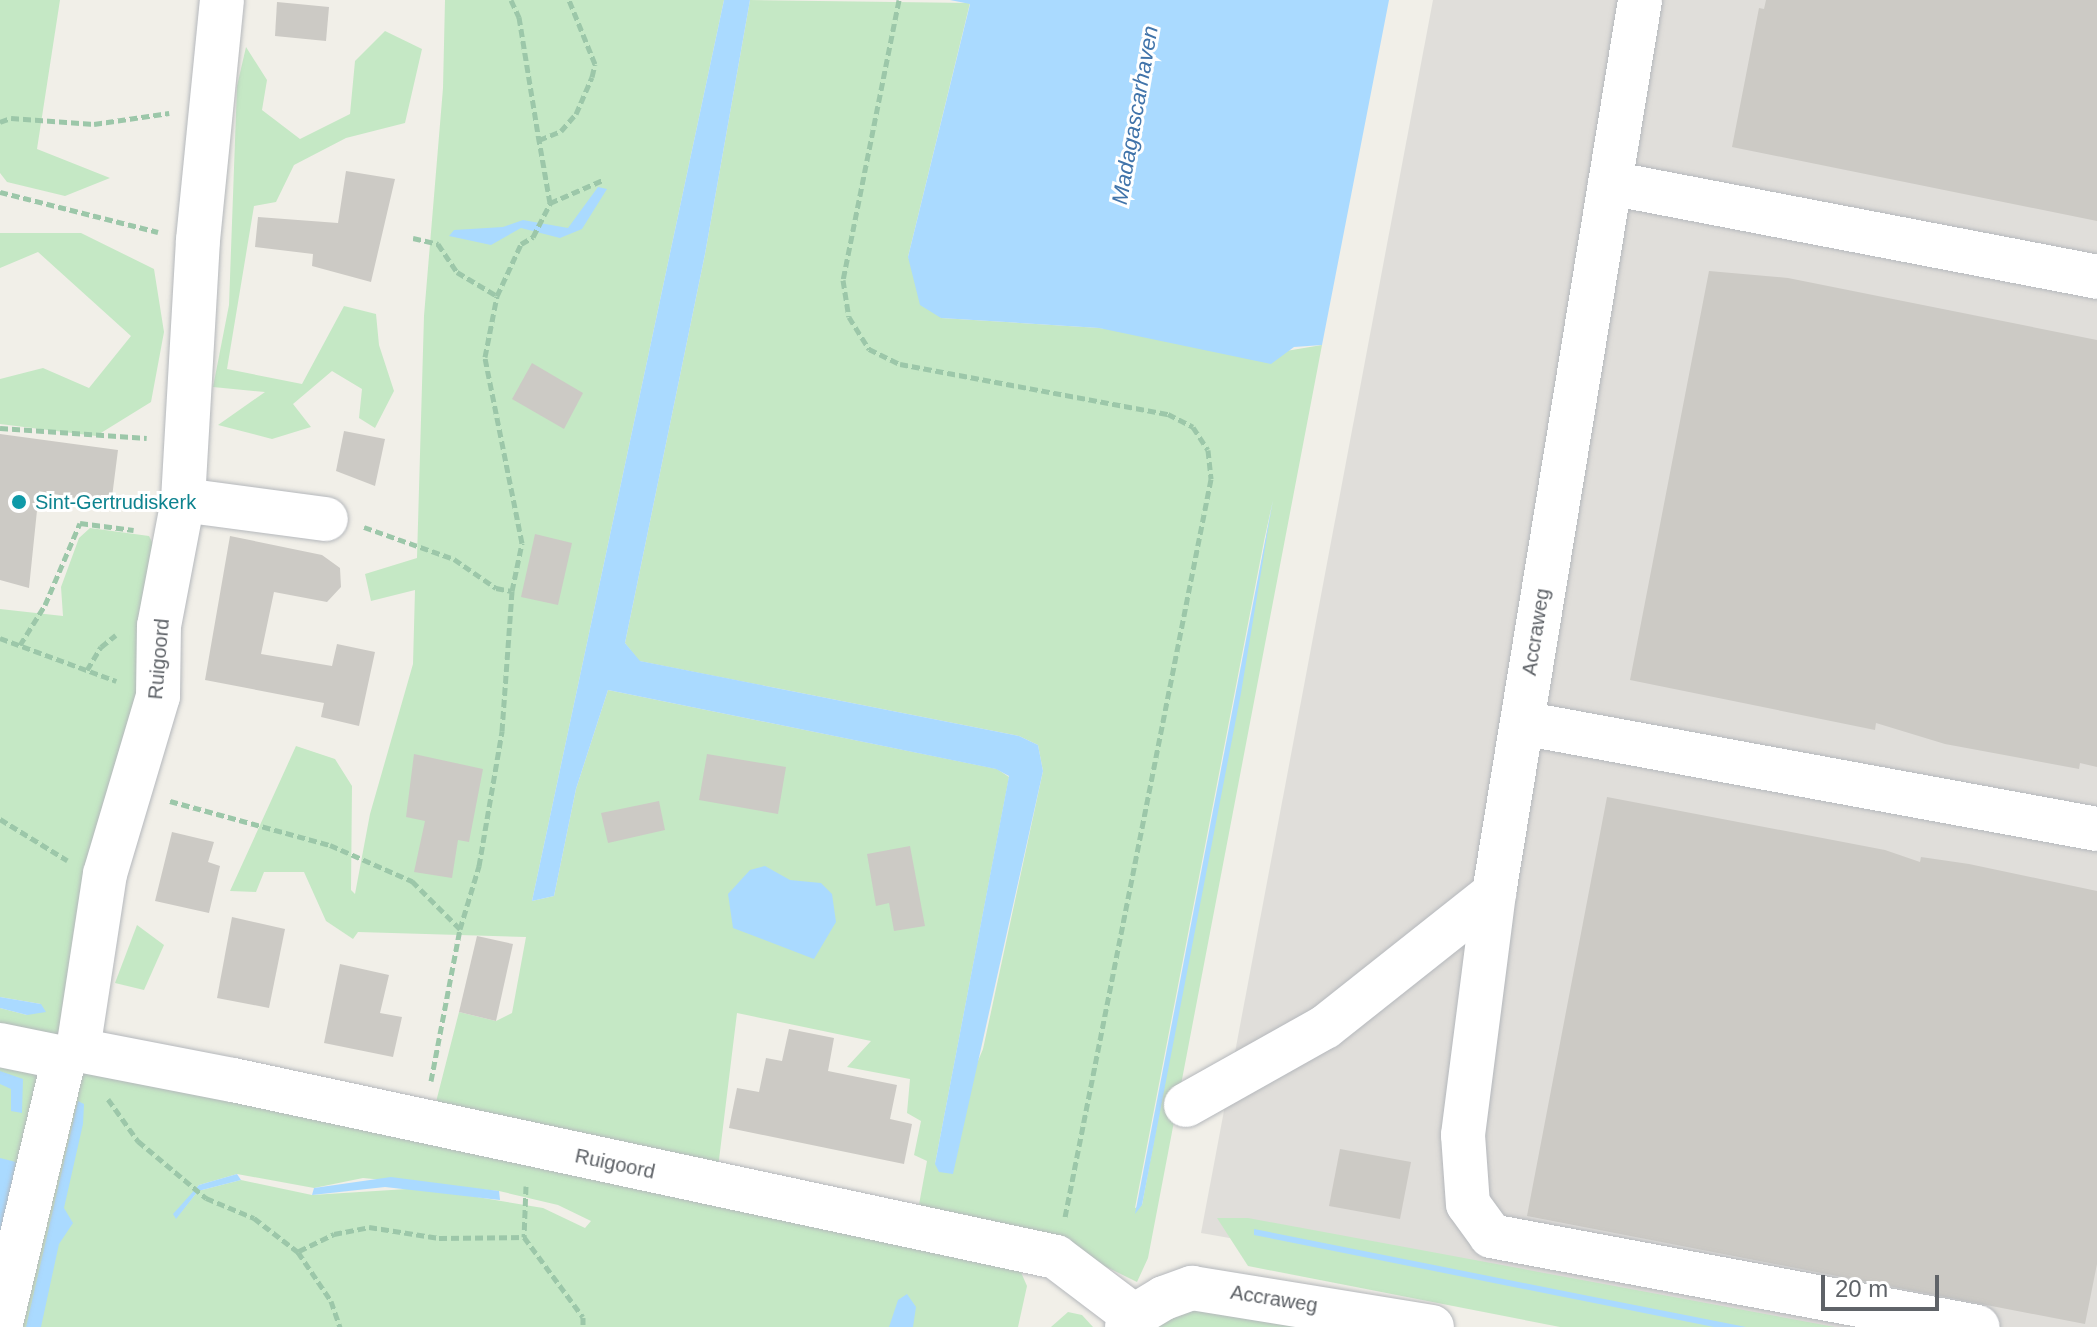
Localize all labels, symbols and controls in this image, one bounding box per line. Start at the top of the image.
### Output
water label: Madagascarhaven [1106,24,1164,206]
place label: Sint-Gertrudiskerk [35,490,196,514]
marker: Sint-Gertrudiskerk [10,493,28,511]
street label: Accraweg [1517,587,1555,677]
street label: Ruigoord [144,618,174,700]
street label: Ruigoord [573,1144,657,1184]
scale bar [1825,1259,1943,1309]
text: 20 m [1835,1275,1888,1302]
street label: Accraweg [1229,1280,1319,1318]

